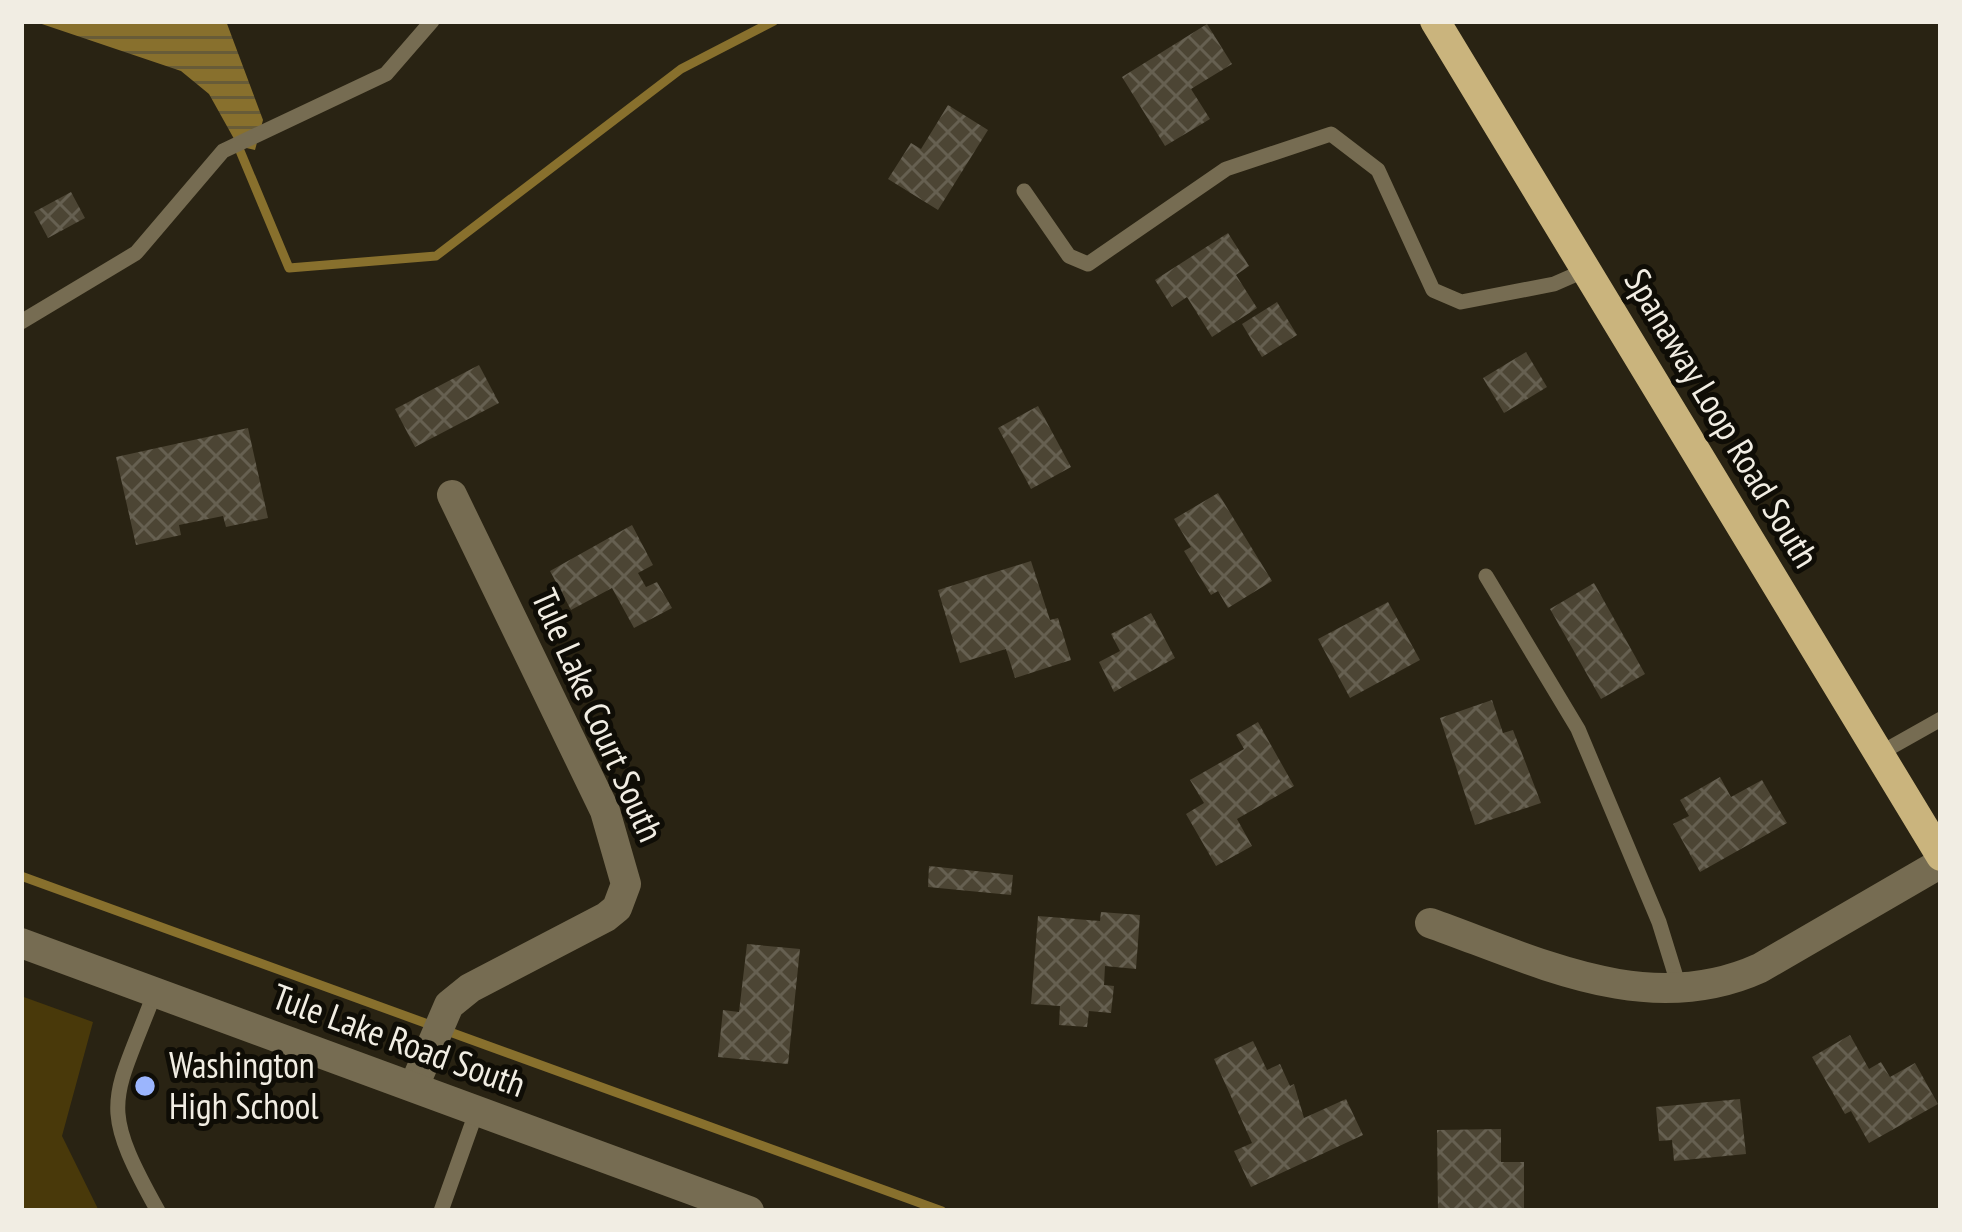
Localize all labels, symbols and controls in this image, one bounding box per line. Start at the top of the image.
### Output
street label: Spanaway Loop Road South [1615,260,1830,576]
street label: Tule Lake Court South [522,581,675,848]
street label: Tule Lake Road South [266,972,532,1107]
place label: Washington High School [169,1041,319,1129]
marker: Washington High School [132,1073,158,1099]

